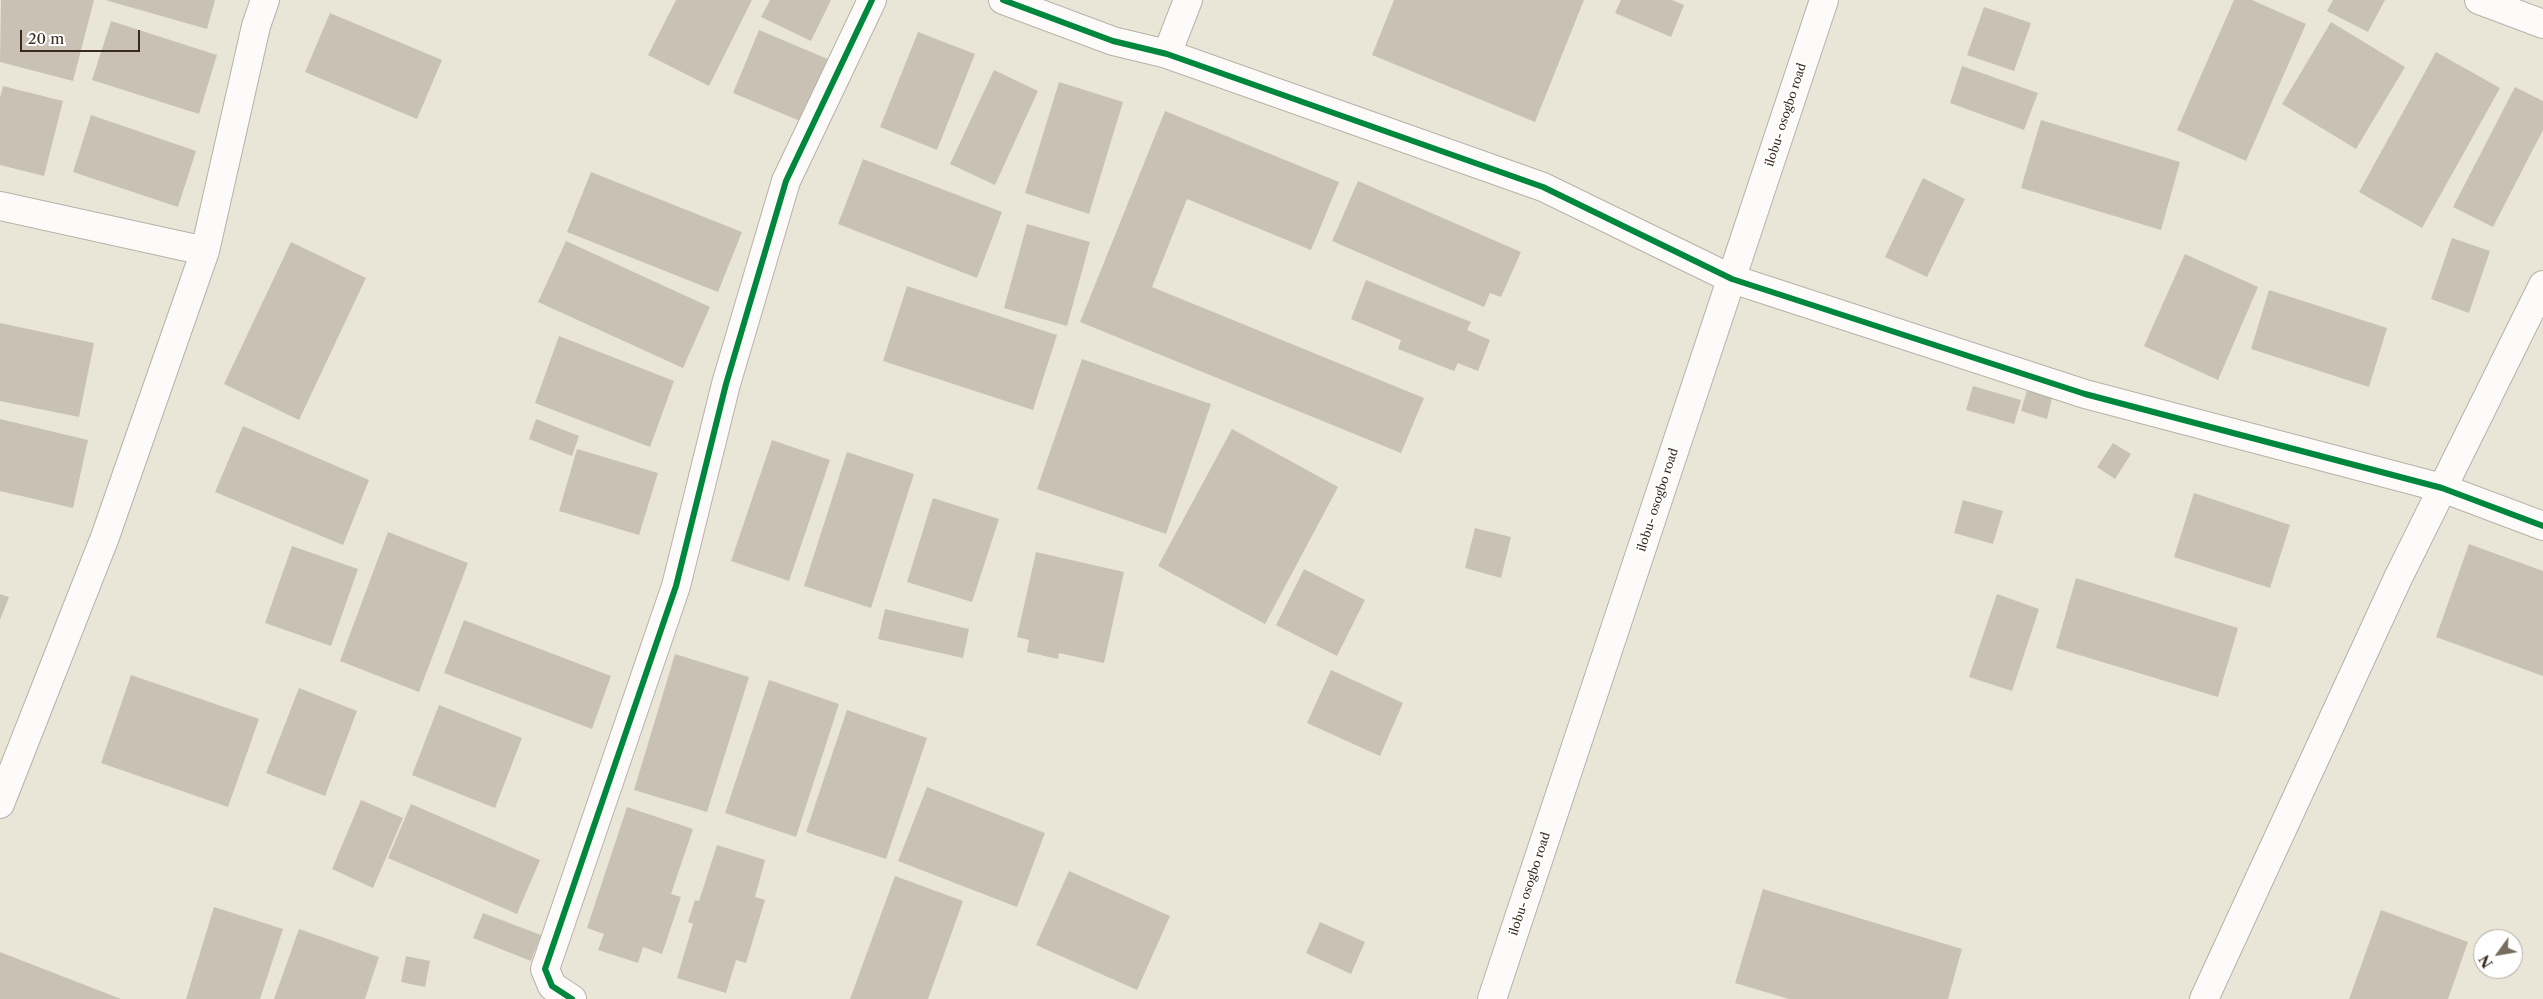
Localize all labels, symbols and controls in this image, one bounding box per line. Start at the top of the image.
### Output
scale bar [22,20,142,52]
text: 20 m [28,29,64,48]
street label: ilobu- osogbo road [1762,61,1810,169]
street label: ilobu- osogbo road [1634,446,1682,554]
street label: ilobu- osogbo road [1506,830,1554,938]
north arrow [2473,929,2523,979]
text: N [2475,951,2497,971]

